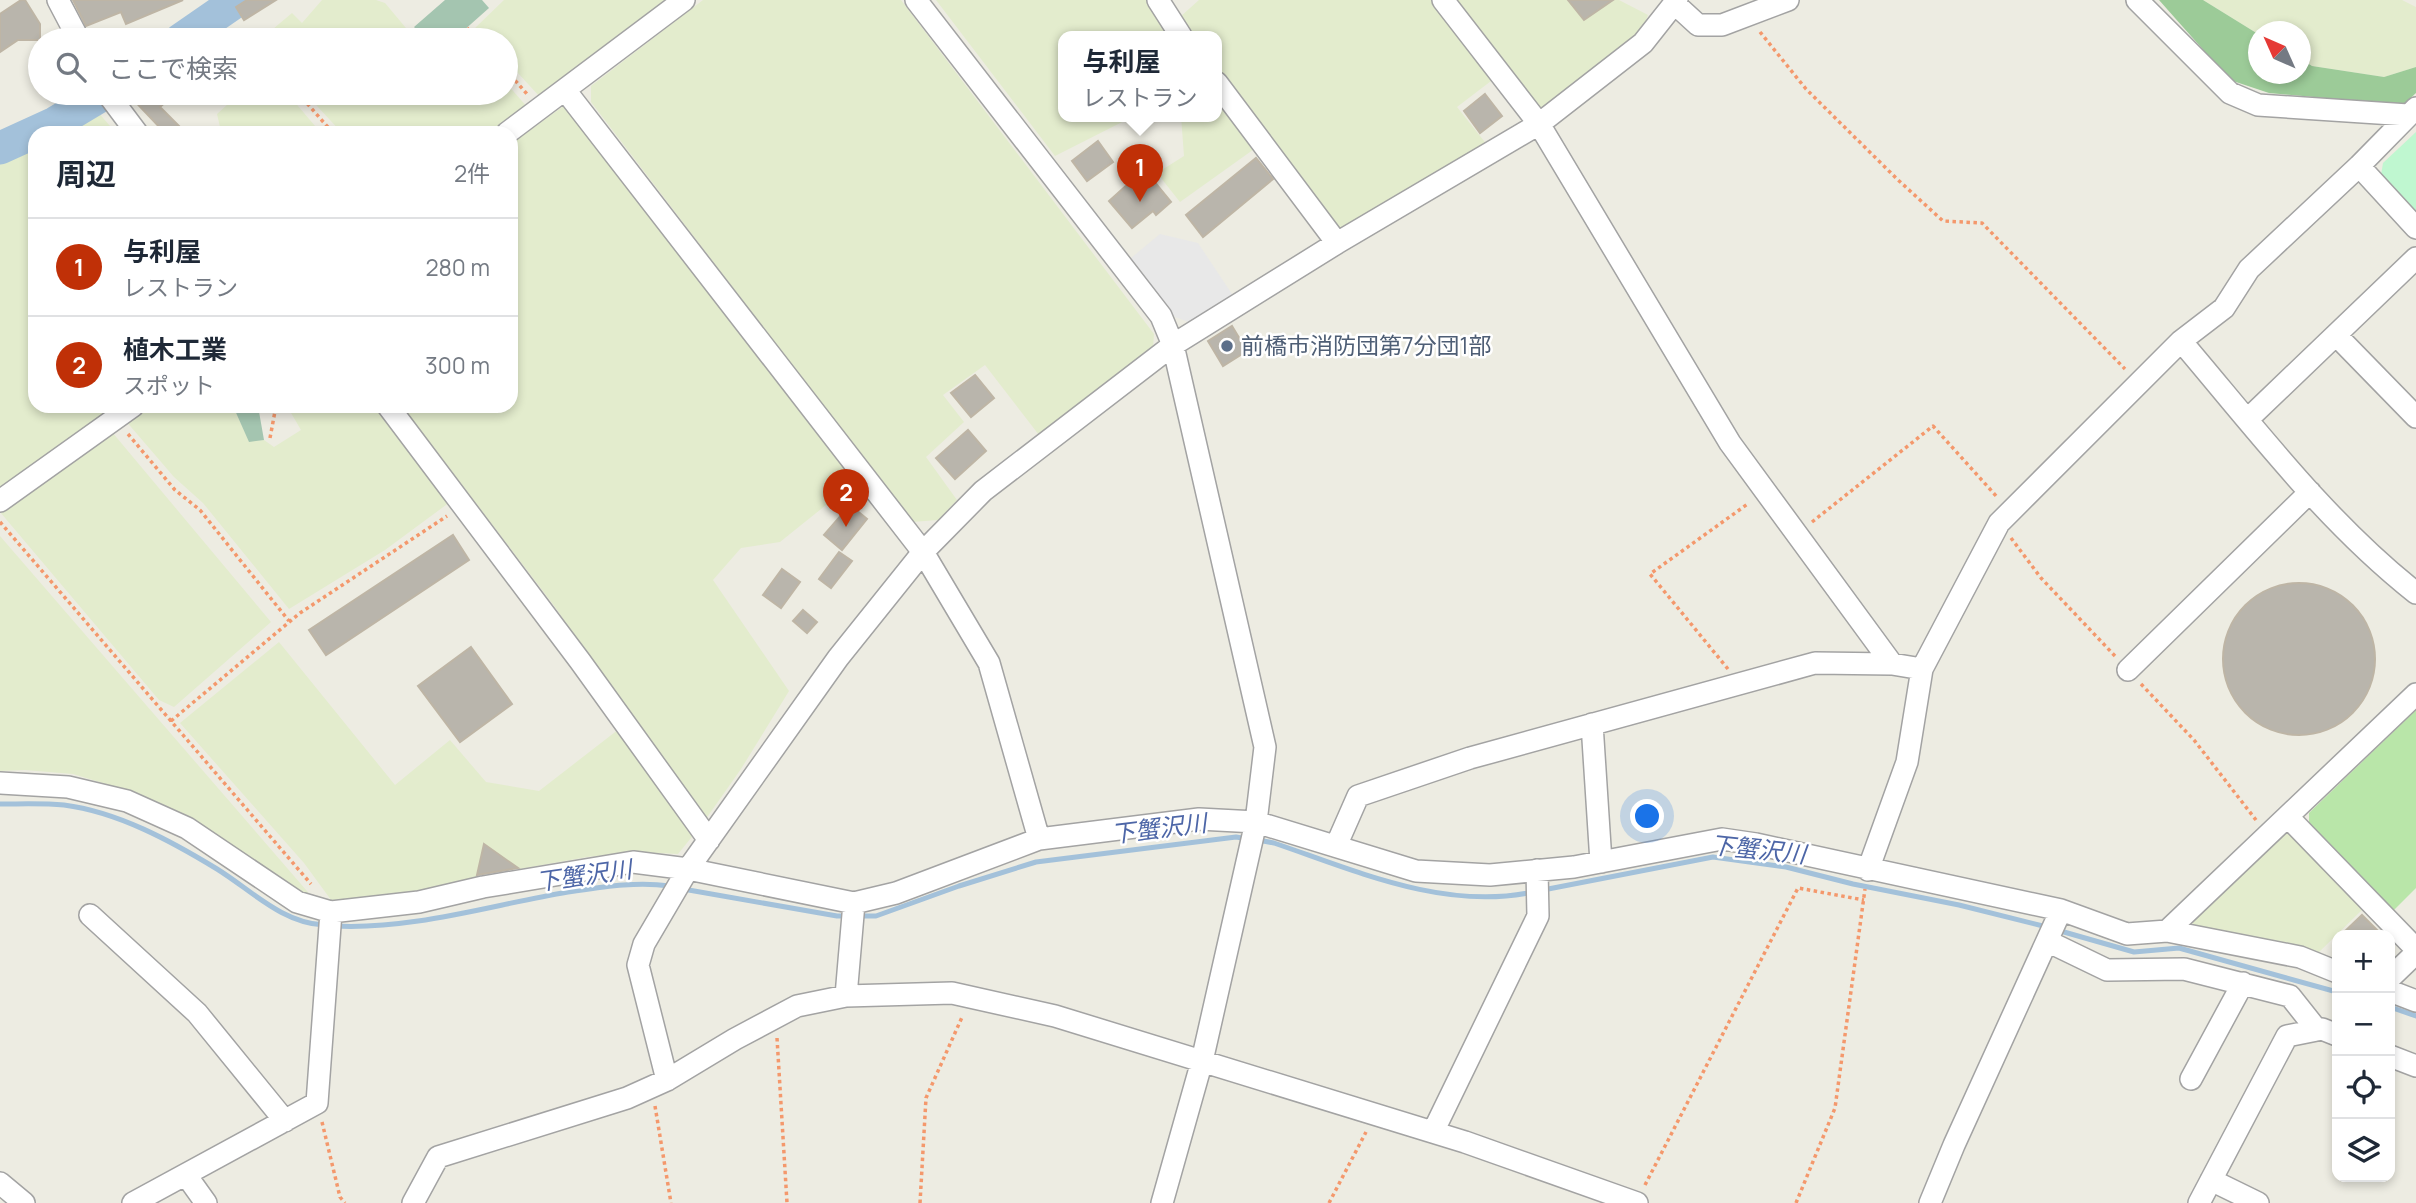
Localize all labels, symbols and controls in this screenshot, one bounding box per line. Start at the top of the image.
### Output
north arrow [2248,21,2311,84]
search box [28,28,518,105]
popup [1058,31,1222,122]
text: 与利屋 [1083,43,1161,79]
icon: search [52,48,90,86]
text: ここで検索 [108,50,238,86]
text: レストラン [1083,81,1198,113]
pin: 1 [1117,144,1163,202]
text: 周辺 [56,153,116,194]
text: 2件 [454,157,490,189]
text: 与利屋 [123,233,201,269]
text: 1 [74,251,84,283]
text: 280 m [425,251,490,283]
text: レストラン [123,271,238,303]
place label: 前橋市消防団第7分団1部 [1241,329,1492,361]
text: 植木工業 [123,331,227,367]
marker: 前橋市消防団第7分団1部 [1219,338,1235,354]
text: 2 [72,349,86,381]
text: 300 m [425,349,490,381]
text: スポット [123,369,215,401]
pin: 2 [823,469,869,527]
your location [1630,799,1664,833]
water label: 下蟹沢川 [1109,805,1211,850]
water label: 下蟹沢川 [1709,827,1811,870]
water label: 下蟹沢川 [534,851,637,898]
map controls [2332,930,2395,1182]
button: + [2332,930,2395,993]
button: − [2332,993,2395,1056]
button: locate [2332,1056,2395,1119]
button: layers [2332,1119,2395,1182]

